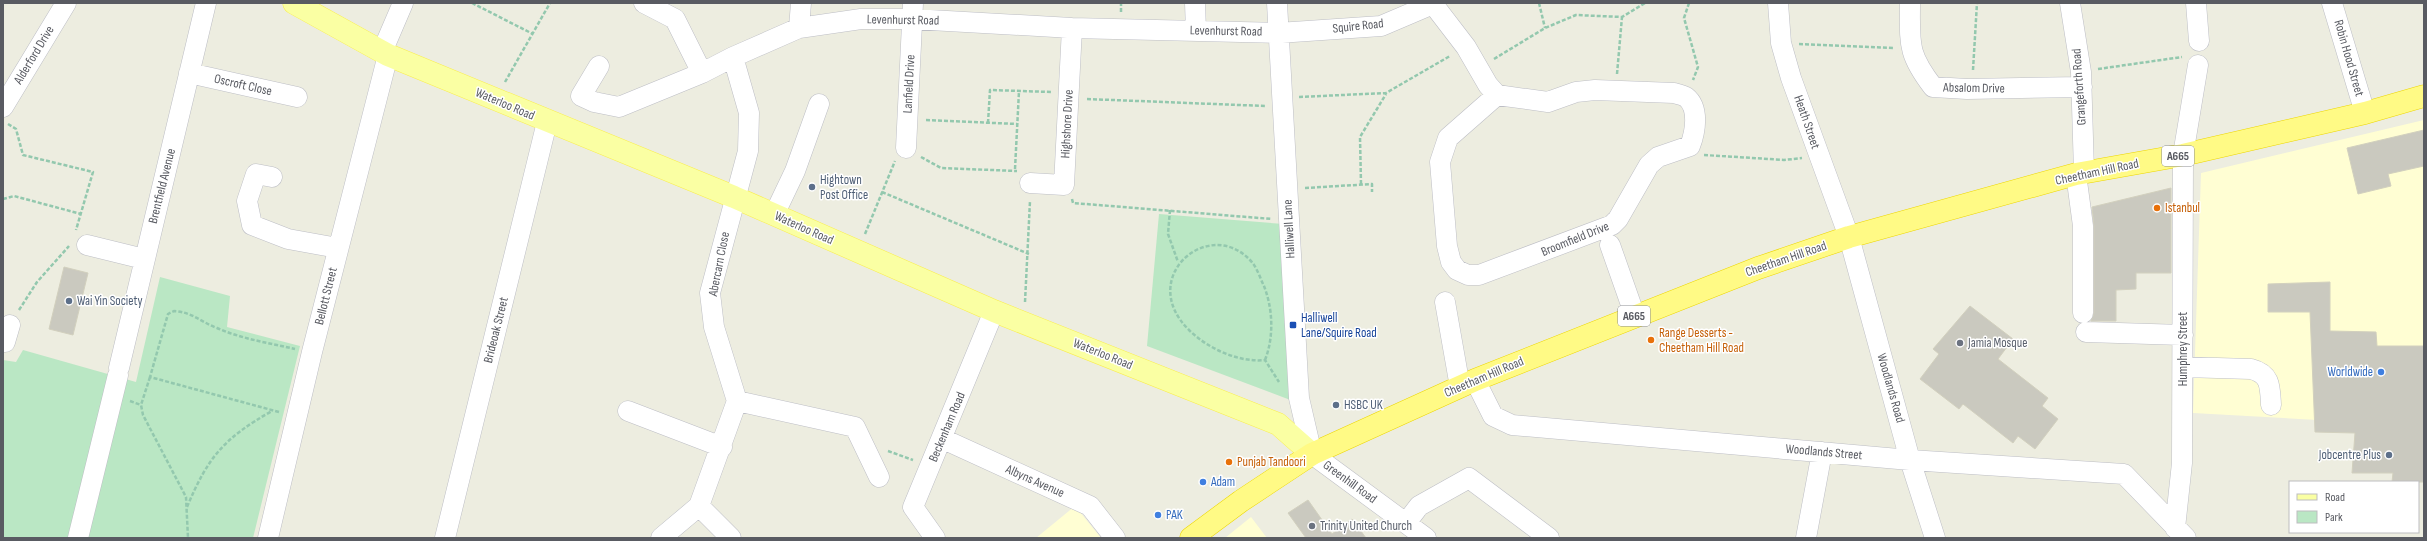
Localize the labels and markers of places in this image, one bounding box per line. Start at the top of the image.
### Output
place label: Hightown Post Office [820,172,868,203]
marker: Hightown Post Office [807,182,817,192]
place label: Istanbul [2165,200,2200,216]
marker: Istanbul [2152,203,2162,213]
place label: Wai Yin Society [77,293,142,309]
marker: Wai Yin Society [64,296,74,306]
place label: Halliwell Lane/Squire Road [1301,310,1377,341]
marker: Halliwell Lane/Squire Road [1288,320,1298,330]
place label: Range Desserts - Cheetham Hill Road [1659,325,1744,356]
marker: Range Desserts - Cheetham Hill Road [1646,335,1656,345]
place label: Jamia Mosque [1967,335,2027,351]
marker: Jamia Mosque [1955,338,1965,348]
place label: Worldwide [2327,364,2373,380]
marker: Worldwide [2376,367,2386,377]
place label: HSBC UK [1344,397,1383,413]
marker: HSBC UK [1331,400,1341,410]
place label: Jobcentre Plus [2318,447,2381,463]
marker: Jobcentre Plus [2384,450,2394,460]
place label: Punjab Tandoori [1237,454,1306,470]
marker: Punjab Tandoori [1224,457,1234,467]
place label: Adam [1210,474,1235,490]
marker: Adam [1198,477,1208,487]
place label: PAK [1166,507,1183,523]
marker: PAK [1153,510,1163,520]
place label: Trinity United Church [1320,518,1412,534]
marker: Trinity United Church [1307,521,1317,531]

